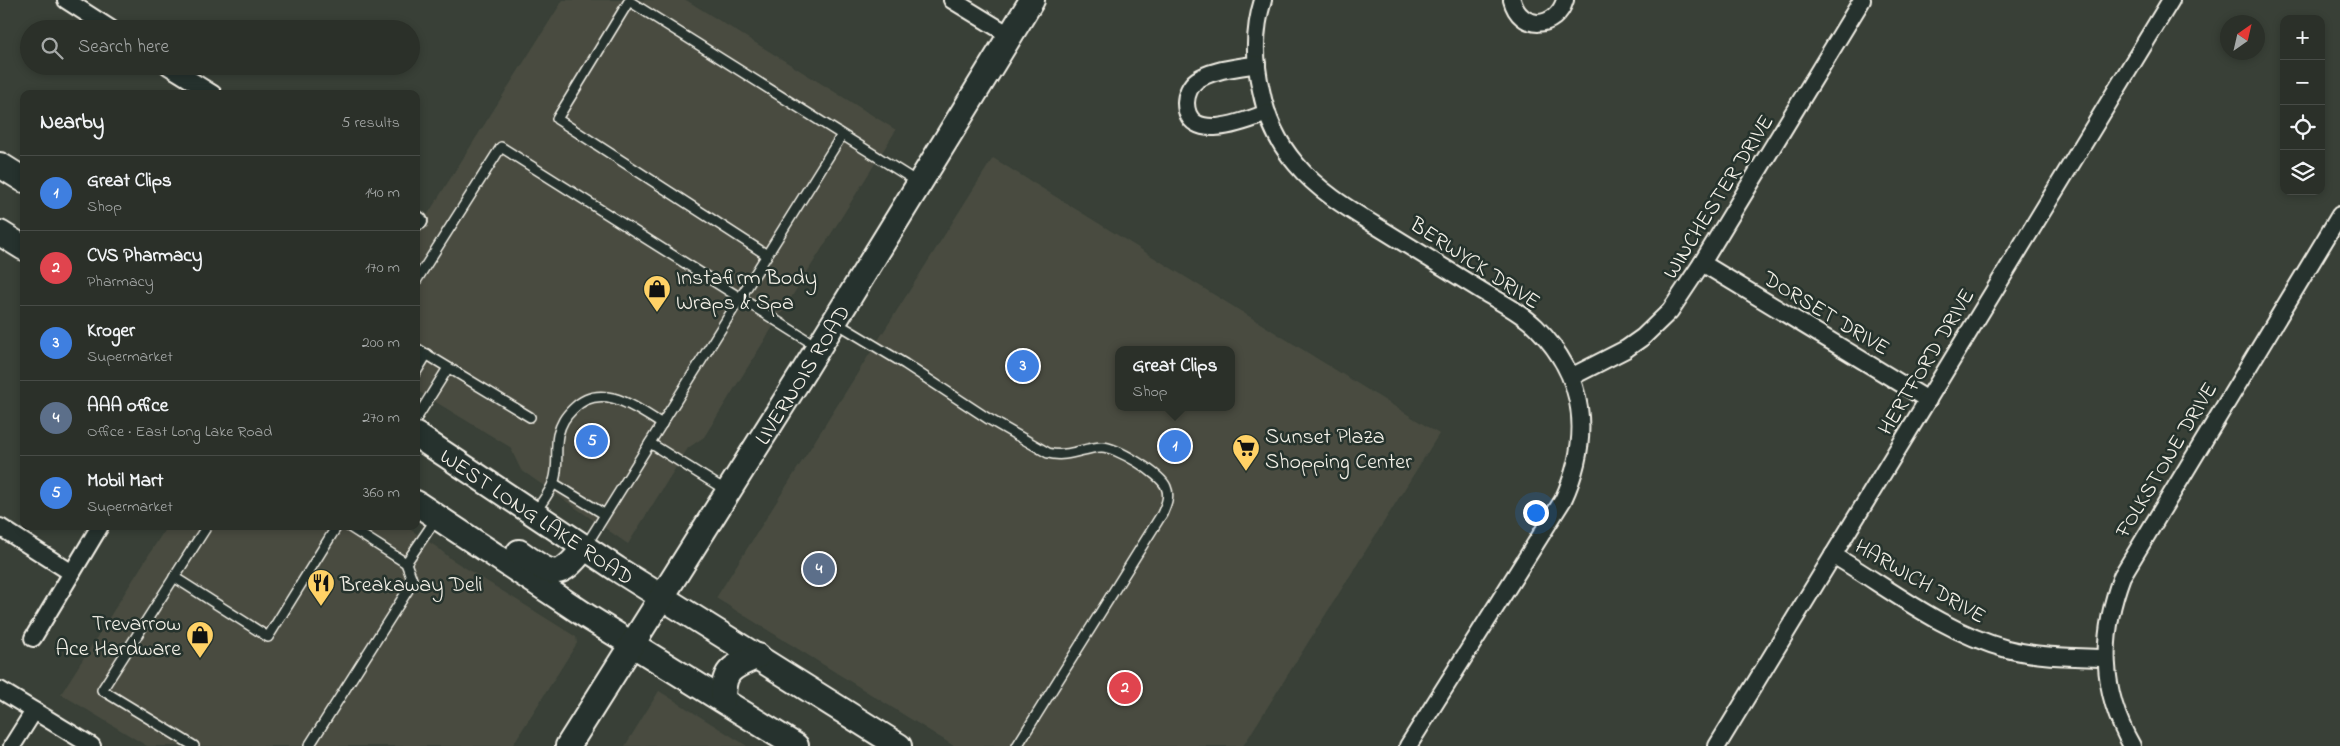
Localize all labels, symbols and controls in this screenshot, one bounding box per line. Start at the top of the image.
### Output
north arrow [2220,15,2265,60]
map controls [2280,15,2325,195]
button: + [2280,15,2325,60]
search box [20,20,420,75]
icon: search [38,34,66,62]
text: Search here [78,34,169,61]
button: − [2280,60,2325,105]
button: locate [2280,105,2325,150]
text: Nearby [40,108,104,138]
street label: WINCHESTER DRIVE [1656,109,1783,286]
text: 5 results [341,111,400,135]
button: layers [2280,150,2325,195]
text: Great Clips [87,168,172,195]
text: 1 [53,181,59,205]
text: 140 m [365,181,400,205]
text: Shop [87,195,122,219]
street label: BERWYCK DRIVE [1402,210,1546,319]
text: CVS Pharmacy [87,243,202,270]
text: 2 [52,256,60,280]
text: 170 m [365,256,400,280]
place label: Instafirm Body Wraps & Spa [676,263,817,320]
street label: DORSET DRIVE [1755,264,1895,365]
text: Pharmacy [87,270,154,294]
shop icon: Instafirm Body Wraps & Spa [642,274,672,313]
street label: HERTFORD DRIVE [1871,283,1984,442]
street label: LIVERNOIS ROAD [748,300,860,452]
text: Kroger [87,318,135,345]
text: 3 [53,331,59,355]
text: 200 m [362,331,400,355]
text: Supermarket [87,345,173,369]
popup [1115,346,1235,411]
pin: 3 [1007,347,1039,385]
text: Great Clips [1133,353,1217,380]
street label: FOLKSTONE DRIVE [2108,377,2227,545]
text: Shop [1133,380,1168,404]
text: AAA office [87,393,168,420]
text: 4 [53,406,59,430]
text: 270 m [362,406,400,430]
text: Office · East Long Lake Road [87,420,272,444]
pin: 5 [576,422,608,460]
place label: Sunset Plaza Shopping Center [1265,422,1412,480]
pin: 1 [1159,427,1191,465]
supermarket icon: Sunset Plaza Shopping Center [1231,433,1261,472]
street label: WEST LONG LAKE ROAD [432,442,639,595]
text: Mobil Mart [87,468,163,495]
text: 5 [51,481,61,505]
text: 360 m [363,481,400,505]
text: Supermarket [87,495,173,519]
your location [1523,500,1549,526]
street label: HARWICH DRIVE [1848,532,1991,633]
pin: 4 [803,550,835,588]
restaurant icon: Breakaway Deli [306,568,336,607]
place label: Breakaway Deli [339,570,483,603]
place label: Trevarrow Ace Hardware [55,609,181,666]
shop icon: Trevarrow Ace Hardware [185,620,215,659]
pin: 2 [1109,669,1141,707]

